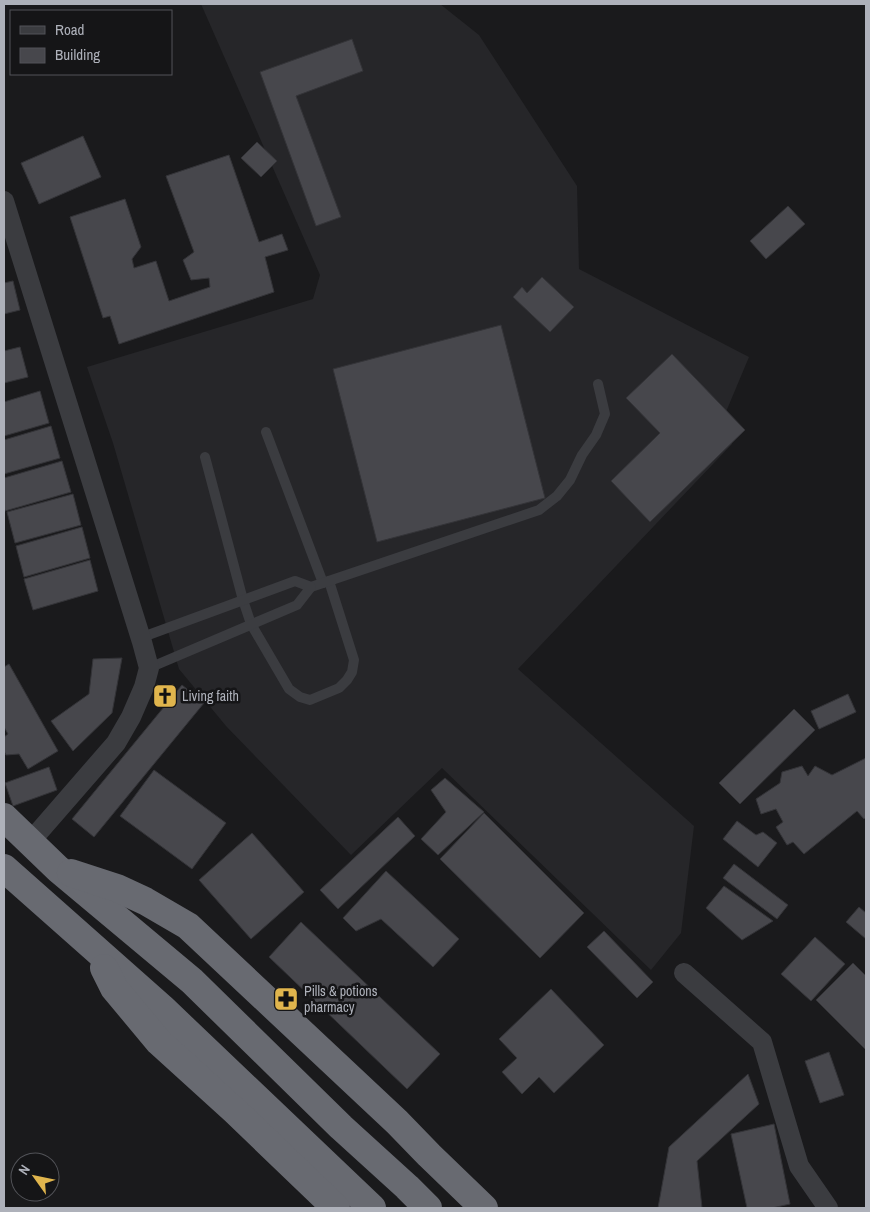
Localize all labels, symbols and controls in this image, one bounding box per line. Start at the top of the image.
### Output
legend [10,10,172,75]
text: Road [55,19,84,40]
text: Building [55,44,100,65]
church icon: Living faith [152,683,178,709]
place label: Living faith [182,687,239,705]
place label: Pills & potions pharmacy [304,982,378,1016]
pharmacy icon: Pills & potions pharmacy [273,986,299,1012]
north arrow [10,1152,60,1202]
text: N [14,1162,34,1178]

